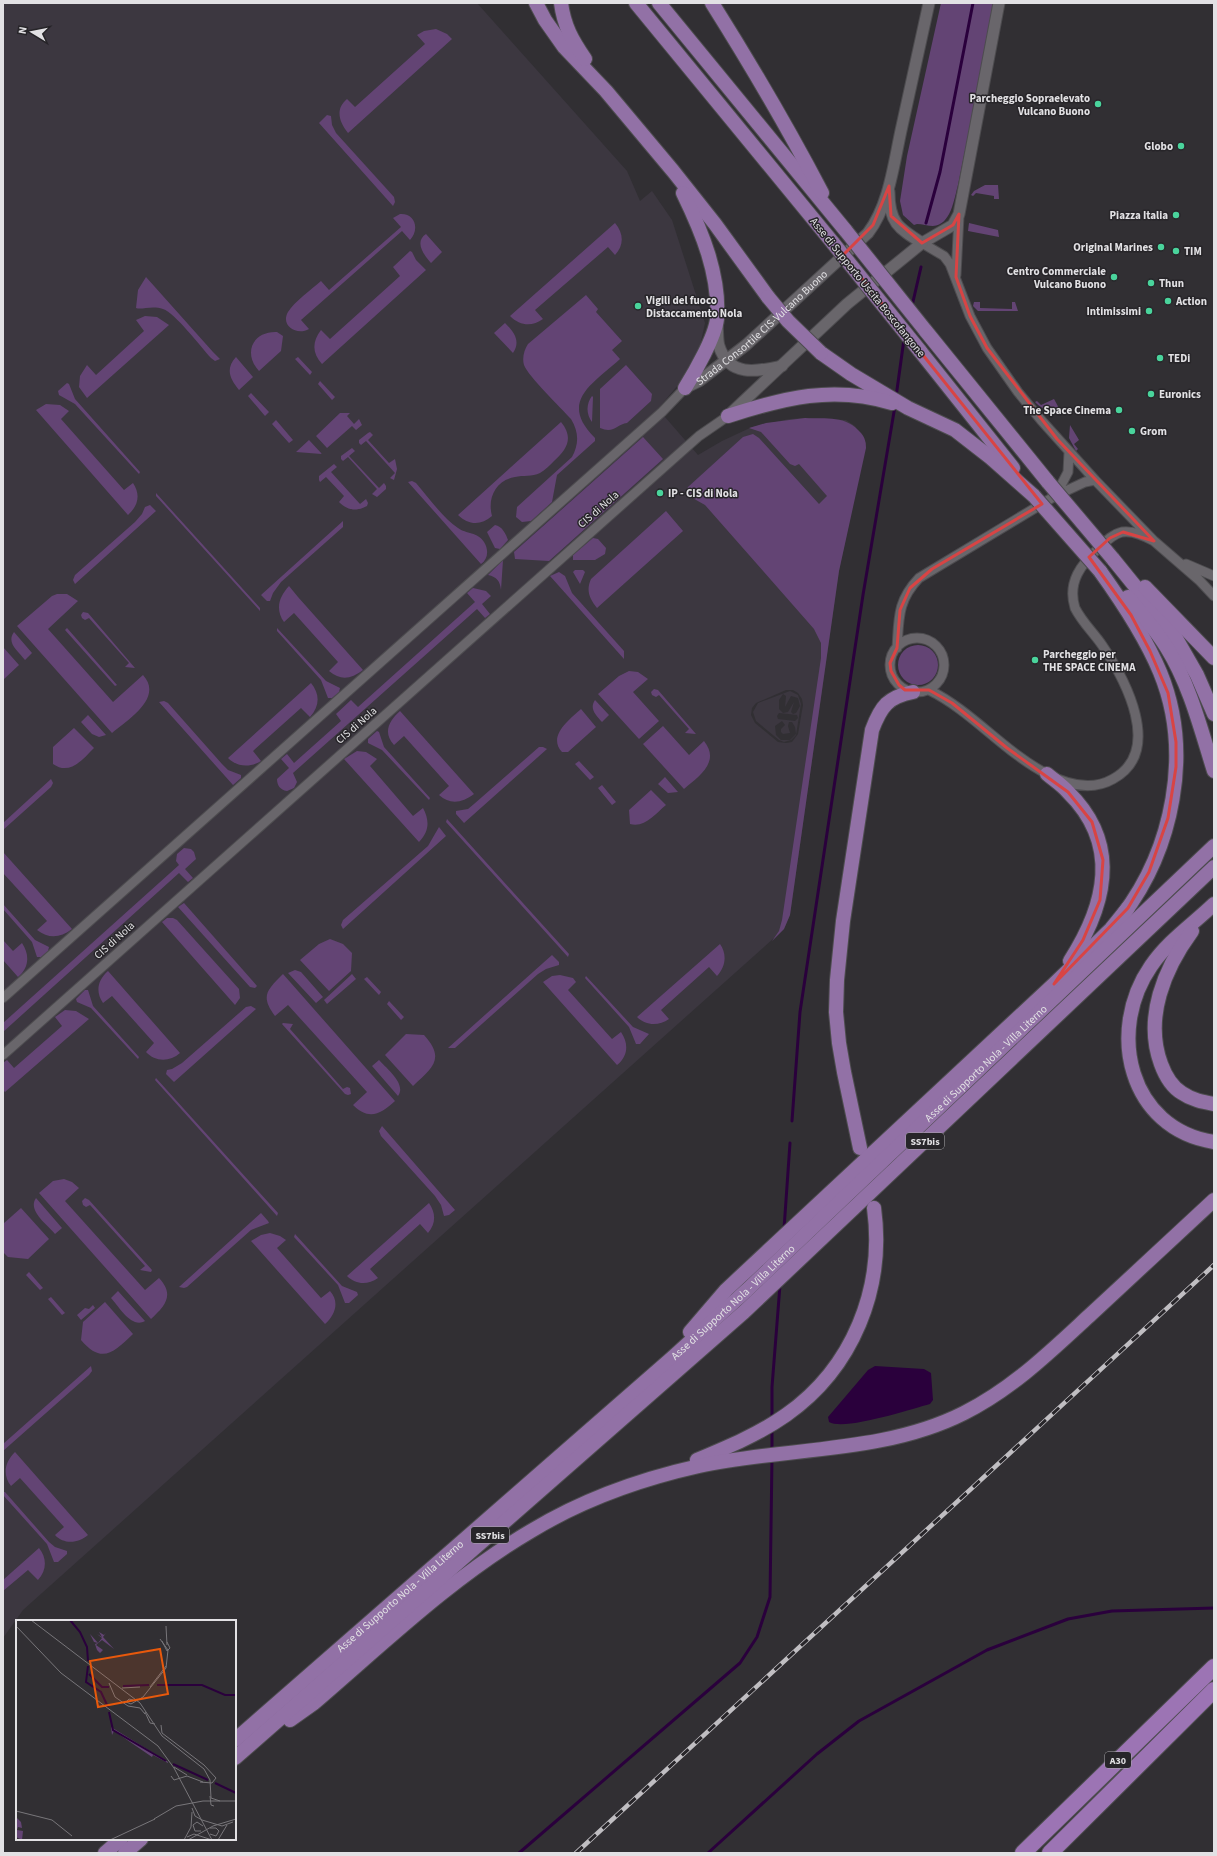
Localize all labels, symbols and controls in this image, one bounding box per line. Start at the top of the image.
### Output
north arrow [12,12,52,52]
text: N [15,25,31,35]
place label: Parcheggio Sopraelevato Vulcano Buono [970,91,1090,119]
marker: Parcheggio Sopraelevato Vulcano Buono [1093,99,1103,109]
place label: Globo [1144,139,1173,154]
marker: Globo [1176,141,1186,151]
place label: Piazza Italia [1110,208,1168,223]
marker: Piazza Italia [1171,210,1181,220]
street label: Asse di Supporto Uscita Boscofangone [807,214,929,361]
place label: Original Marines [1073,240,1153,255]
marker: Original Marines [1156,242,1166,252]
place label: TIM [1184,244,1202,259]
marker: TIM [1171,246,1181,256]
place label: Centro Commerciale Vulcano Buono [1007,264,1106,292]
street label: Strada Consortile CIS-Vulcano Buono [693,267,831,389]
marker: Centro Commerciale Vulcano Buono [1109,272,1119,282]
place label: Thun [1159,276,1184,291]
marker: Thun [1146,278,1156,288]
place label: Vigili del fuoco Distaccamento Nola [645,293,742,321]
place label: Action [1175,294,1207,309]
marker: Action [1163,296,1173,306]
marker: Vigili del fuoco Distaccamento Nola [633,301,643,311]
place label: Intimissimi [1086,304,1141,319]
marker: Intimissimi [1144,306,1154,316]
place label: TEDi [1168,351,1190,366]
marker: TEDi [1155,353,1165,363]
place label: Euronics [1159,387,1201,402]
marker: Euronics [1146,389,1156,399]
place label: The Space Cinema [1023,403,1111,418]
marker: The Space Cinema [1114,405,1124,415]
place label: Grom [1140,424,1167,439]
marker: Grom [1127,426,1137,436]
place label: IP - CIS di Nola [668,486,738,501]
street label: CIS di Nola [575,487,622,531]
marker: IP - CIS di Nola [655,488,665,498]
place label: Parcheggio per THE SPACE CINEMA [1043,647,1136,675]
marker: Parcheggio per THE SPACE CINEMA [1030,655,1040,665]
street label: CIS di Nola [333,703,380,747]
street label: CIS di Nola [91,918,138,963]
street label: Asse di Supporto Nola - Villa Literno [922,1002,1051,1125]
road number: SS7bis [906,1133,944,1149]
street label: Asse di Supporto Nola - Villa Literno [668,1241,798,1363]
road number: SS7bis [471,1527,509,1543]
street label: Asse di Supporto Nola - Villa Literno [334,1537,467,1656]
inset map [16,1620,236,1840]
road number: A30 [1105,1752,1131,1768]

